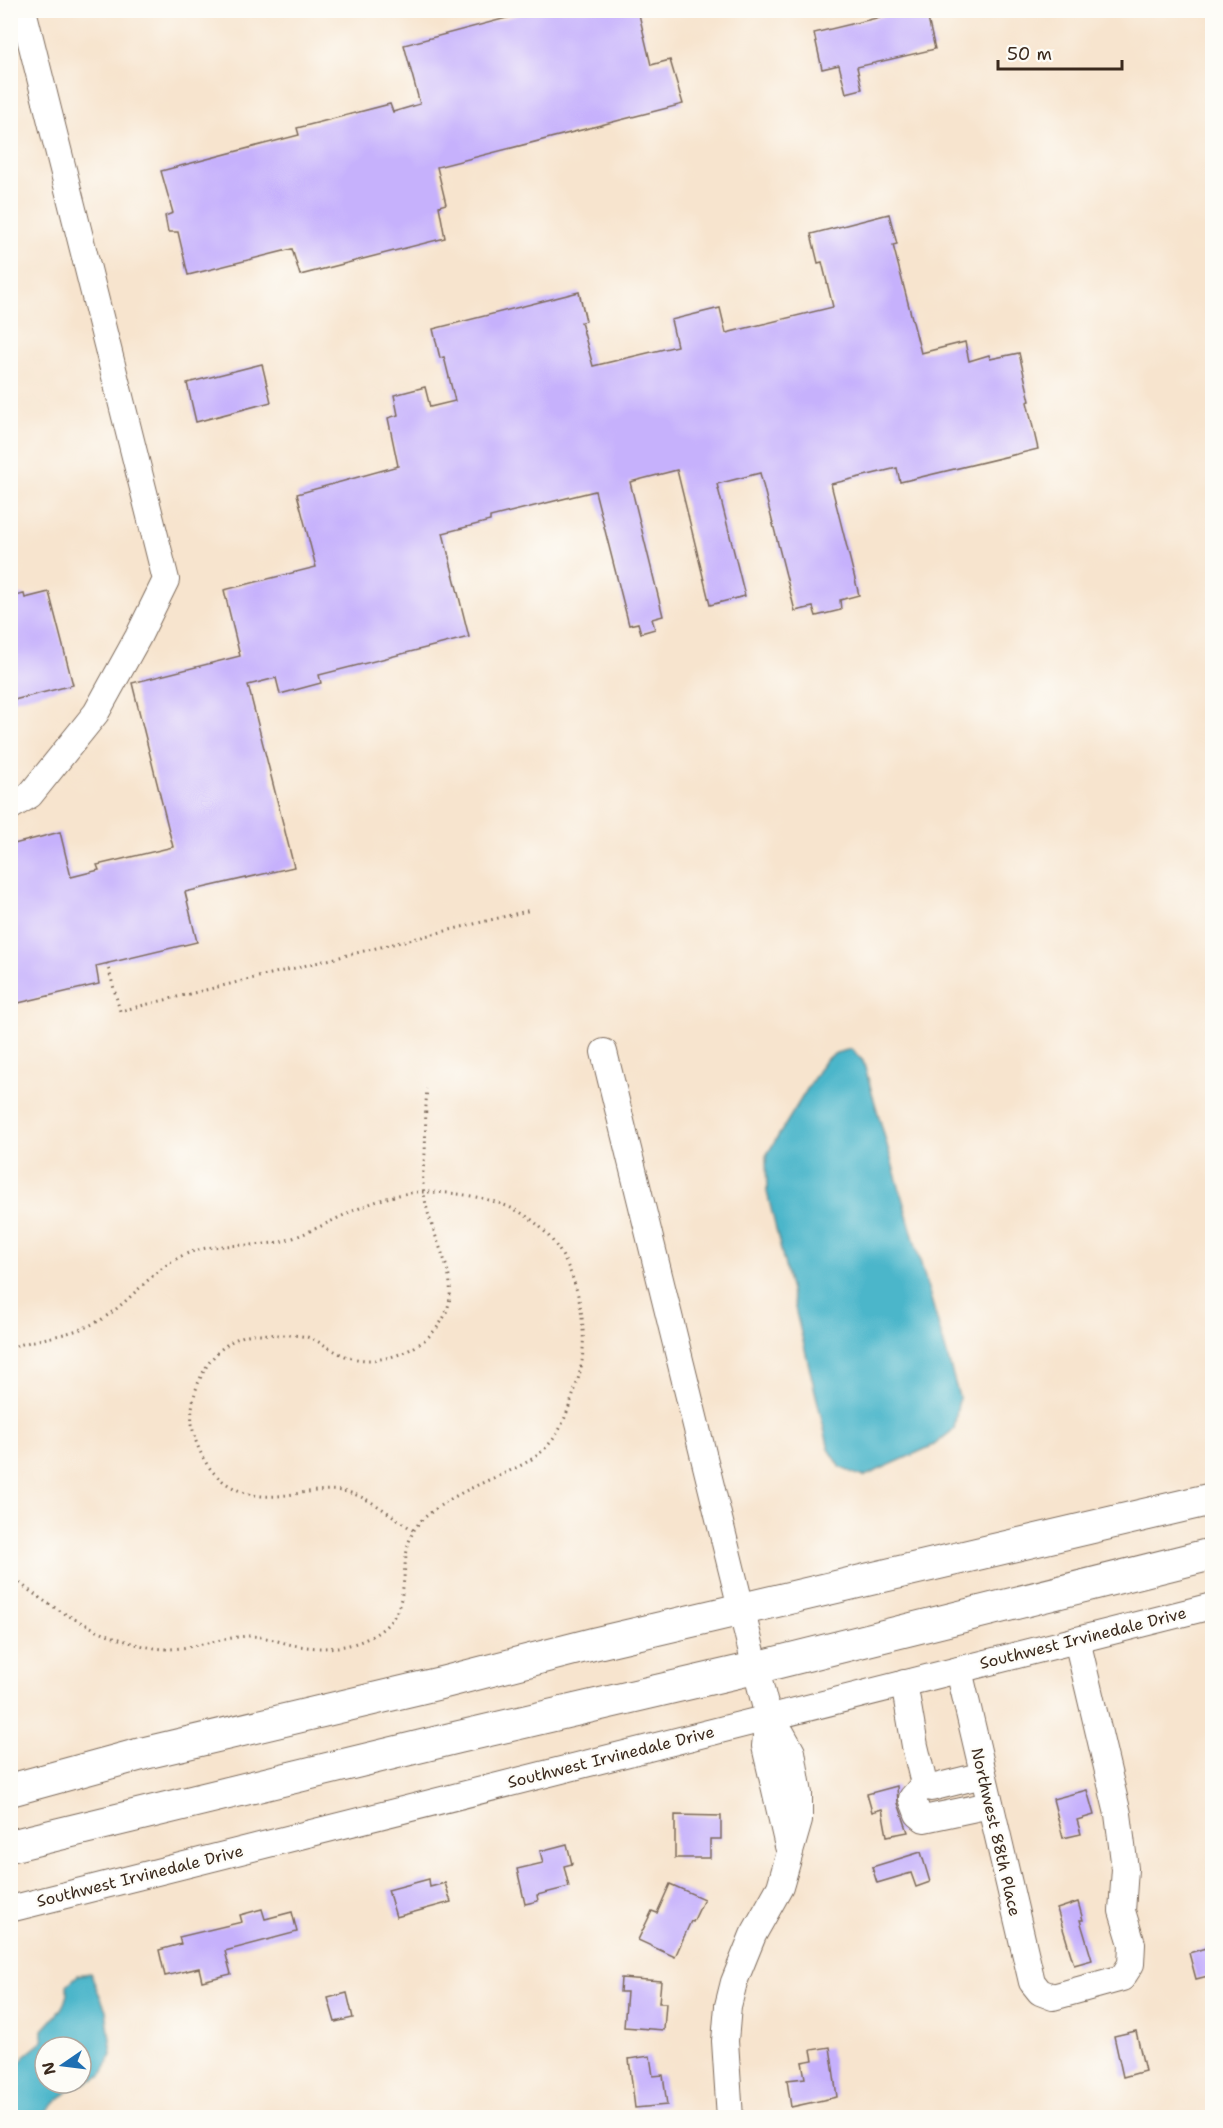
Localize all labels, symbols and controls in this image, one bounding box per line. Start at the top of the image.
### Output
scale bar [998,33,1122,71]
text: 50 m [1007,42,1052,66]
street label: Southwest Irvinedale Drive [977,1602,1189,1674]
street label: Southwest Irvinedale Drive [505,1721,717,1793]
street label: Northwest 88th Place [966,1746,1026,1918]
street label: Southwest Irvinedale Drive [34,1840,246,1912]
north arrow [33,2035,93,2095]
text: N [37,2060,61,2077]

